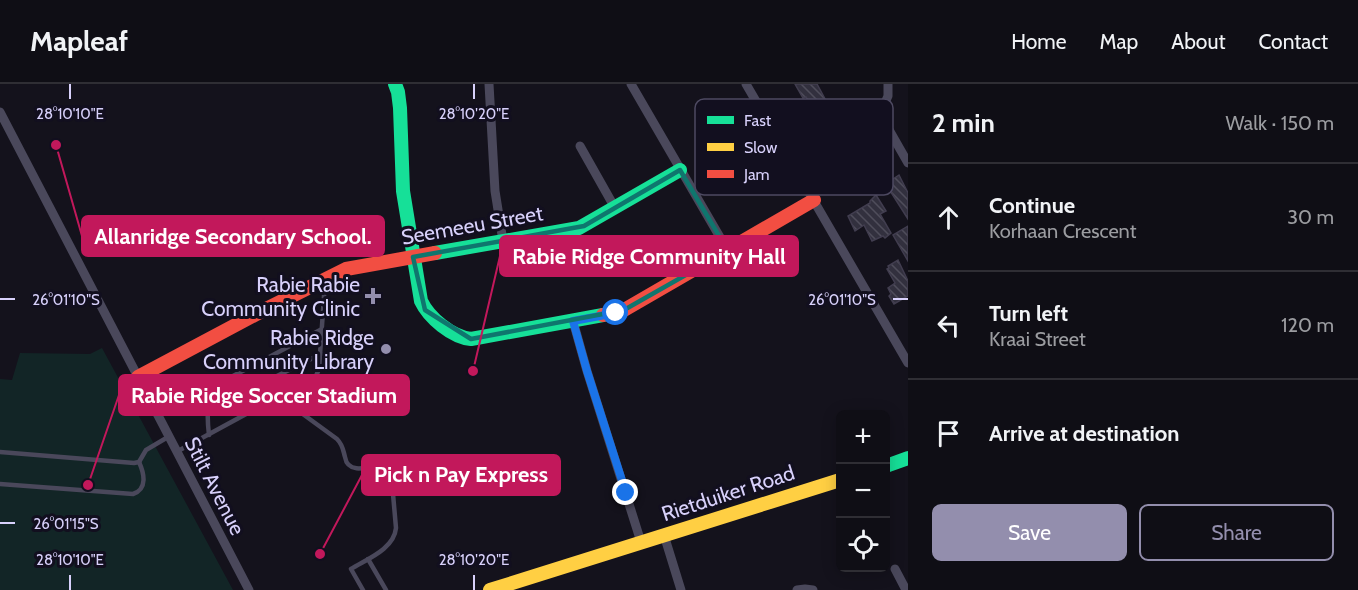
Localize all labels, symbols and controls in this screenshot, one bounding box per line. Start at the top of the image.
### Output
text: Mapleaf [30,24,128,58]
text: Home [1011,29,1067,54]
text: Map [1100,29,1138,54]
text: About [1171,29,1225,54]
text: Contact [1258,29,1328,54]
legend [695,99,893,195]
text: 28°10'10"E [36,105,104,123]
text: 28°10'20"E [439,105,509,123]
text: 2 min [932,107,995,139]
text: Fast [744,111,772,130]
text: Walk · 150 m [1226,111,1334,135]
text: Slow [744,138,778,157]
text: Jam [743,165,770,184]
text: Continue [989,192,1075,219]
street label: Seemeeu Street [399,200,545,250]
icon: ahead [932,201,965,234]
text: 30 m [1287,205,1334,229]
callout: Allanridge Secondary School. [82,216,384,256]
text: Korhaan Crescent [989,219,1136,243]
text: Allanridge Secondary School. [94,223,372,250]
callout: Rabie Ridge Community Hall [500,236,798,276]
text: Rabie Ridge Community Hall [512,243,786,270]
place label: Rabie Rabie Community Clinic [201,272,360,321]
marker: Rabie Rabie Community Clinic [364,287,382,305]
text: 26°01'10"S [32,291,100,309]
text: 26°01'10"S [808,291,876,309]
route start [602,299,628,325]
text: Turn left [989,300,1068,327]
icon: left [932,309,965,342]
text: 120 m [1281,313,1334,337]
place label: Rabie Ridge Community Library [203,325,374,374]
text: Kraai Street [989,327,1086,351]
marker: Rabie Ridge Community Library [379,342,393,356]
callout: Rabie Ridge Soccer Stadium [119,375,409,415]
text: Rabie Ridge Soccer Stadium [131,382,397,409]
map controls [836,410,890,572]
button: + [836,410,890,464]
icon: arrive [932,417,965,450]
text: Arrive at destination [989,420,1179,447]
street label: Stilt Avenue [180,433,250,539]
callout: Pick n Pay Express [362,455,560,495]
street label: Rietduiker Road [658,460,798,526]
text: Pick n Pay Express [374,461,548,488]
button: − [836,464,890,518]
route end [612,479,638,505]
button: Save [932,504,1127,561]
button: Share [1139,504,1334,561]
text: 26°01'15"S [33,515,99,533]
button: locate [836,518,890,572]
text: 28°10'10"E [36,551,104,569]
text: 28°10'20"E [439,551,509,569]

